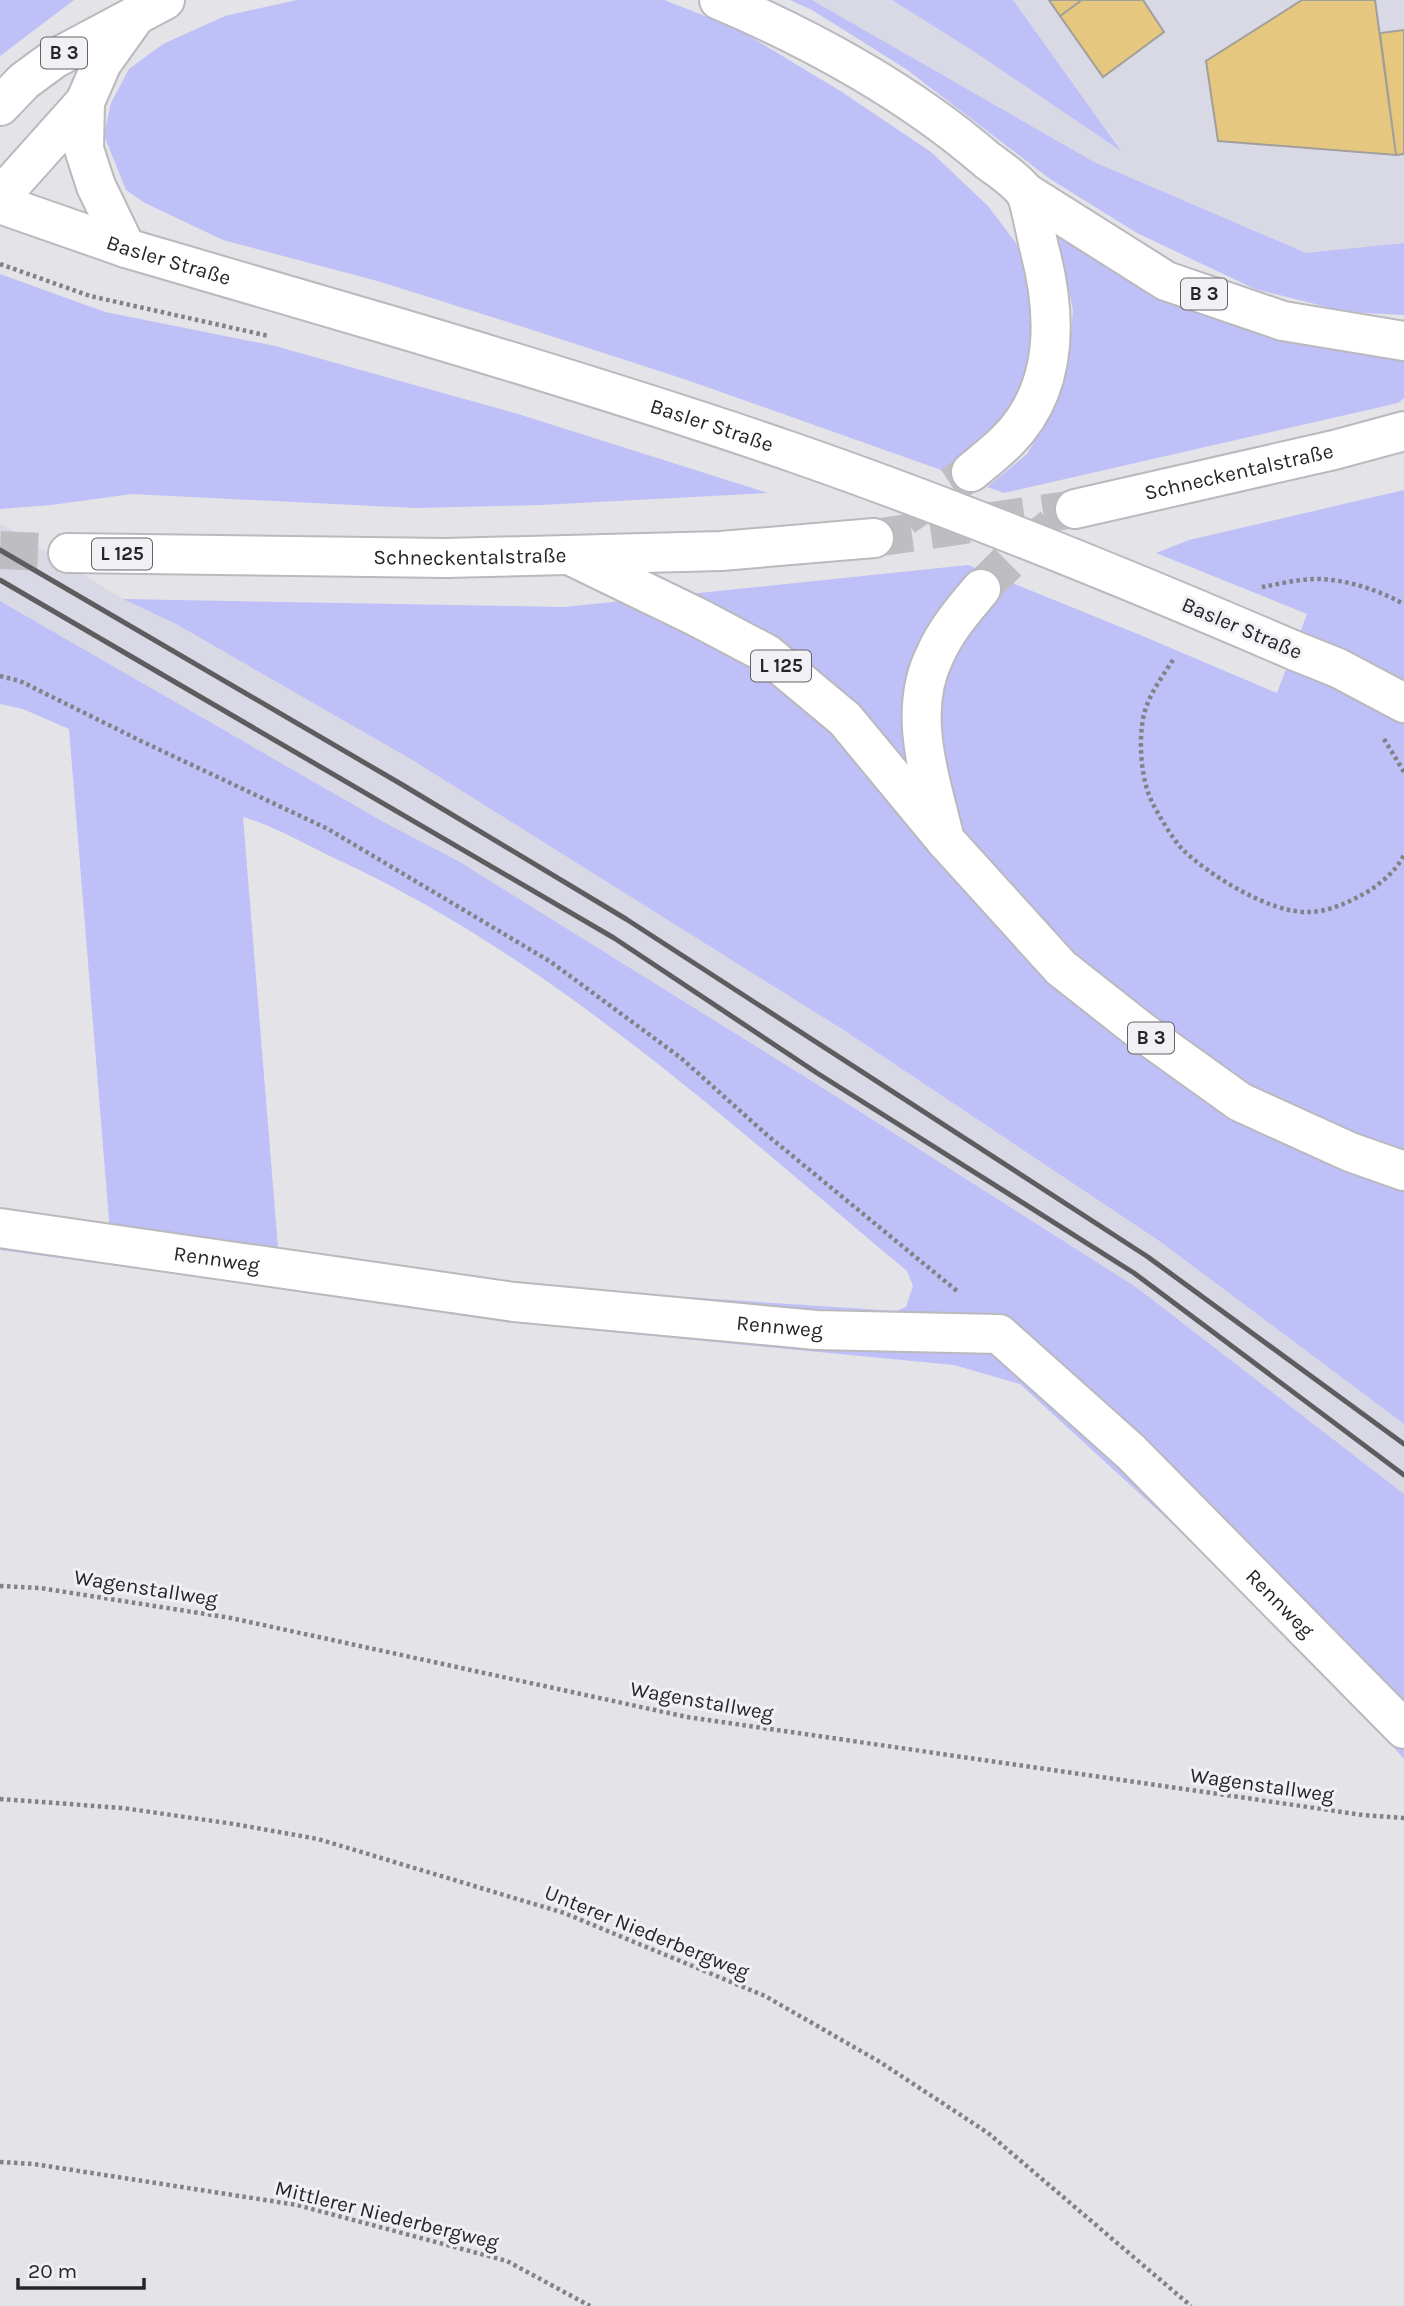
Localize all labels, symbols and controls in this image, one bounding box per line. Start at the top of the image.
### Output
road number: B 3 [41,38,87,68]
street label: Basler Straße [103,230,234,290]
road number: B 3 [1181,278,1227,310]
street label: Basler Straße [647,394,777,457]
street label: Schneckentalstraße [1142,439,1336,505]
road number: L 125 [92,538,152,569]
street label: Schneckentalstraße [373,543,567,570]
street label: Basler Straße [1178,592,1306,664]
road number: L 125 [751,650,811,681]
road number: B 3 [1128,1022,1174,1054]
street label: Rennweg [172,1241,262,1277]
street label: Rennweg [735,1311,823,1342]
street label: Rennweg [1241,1564,1319,1643]
street label: Wagenstallweg [72,1565,220,1611]
street label: Wagenstallweg [628,1677,776,1725]
street label: Wagenstallweg [1188,1763,1336,1807]
street label: Unterer Niederbergweg [541,1880,753,1984]
street label: Mittlerer Niederbergweg [273,2176,502,2254]
scale bar [18,2246,144,2290]
text: 20 m [28,2259,77,2283]

